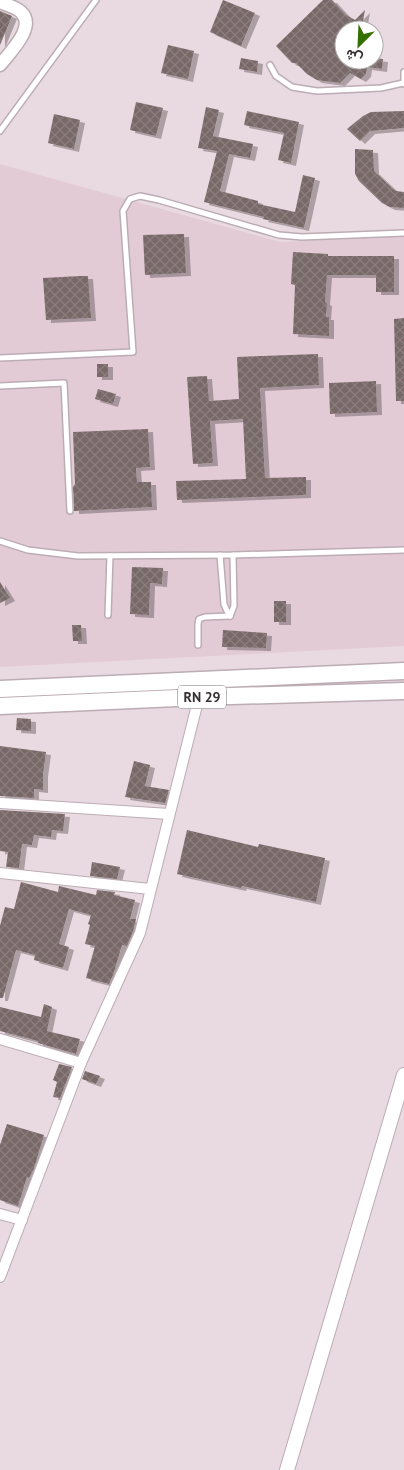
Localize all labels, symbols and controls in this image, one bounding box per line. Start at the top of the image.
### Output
north arrow [334,20,384,70]
text: ش [342,45,365,69]
road number: RN 29 [178,686,226,709]

